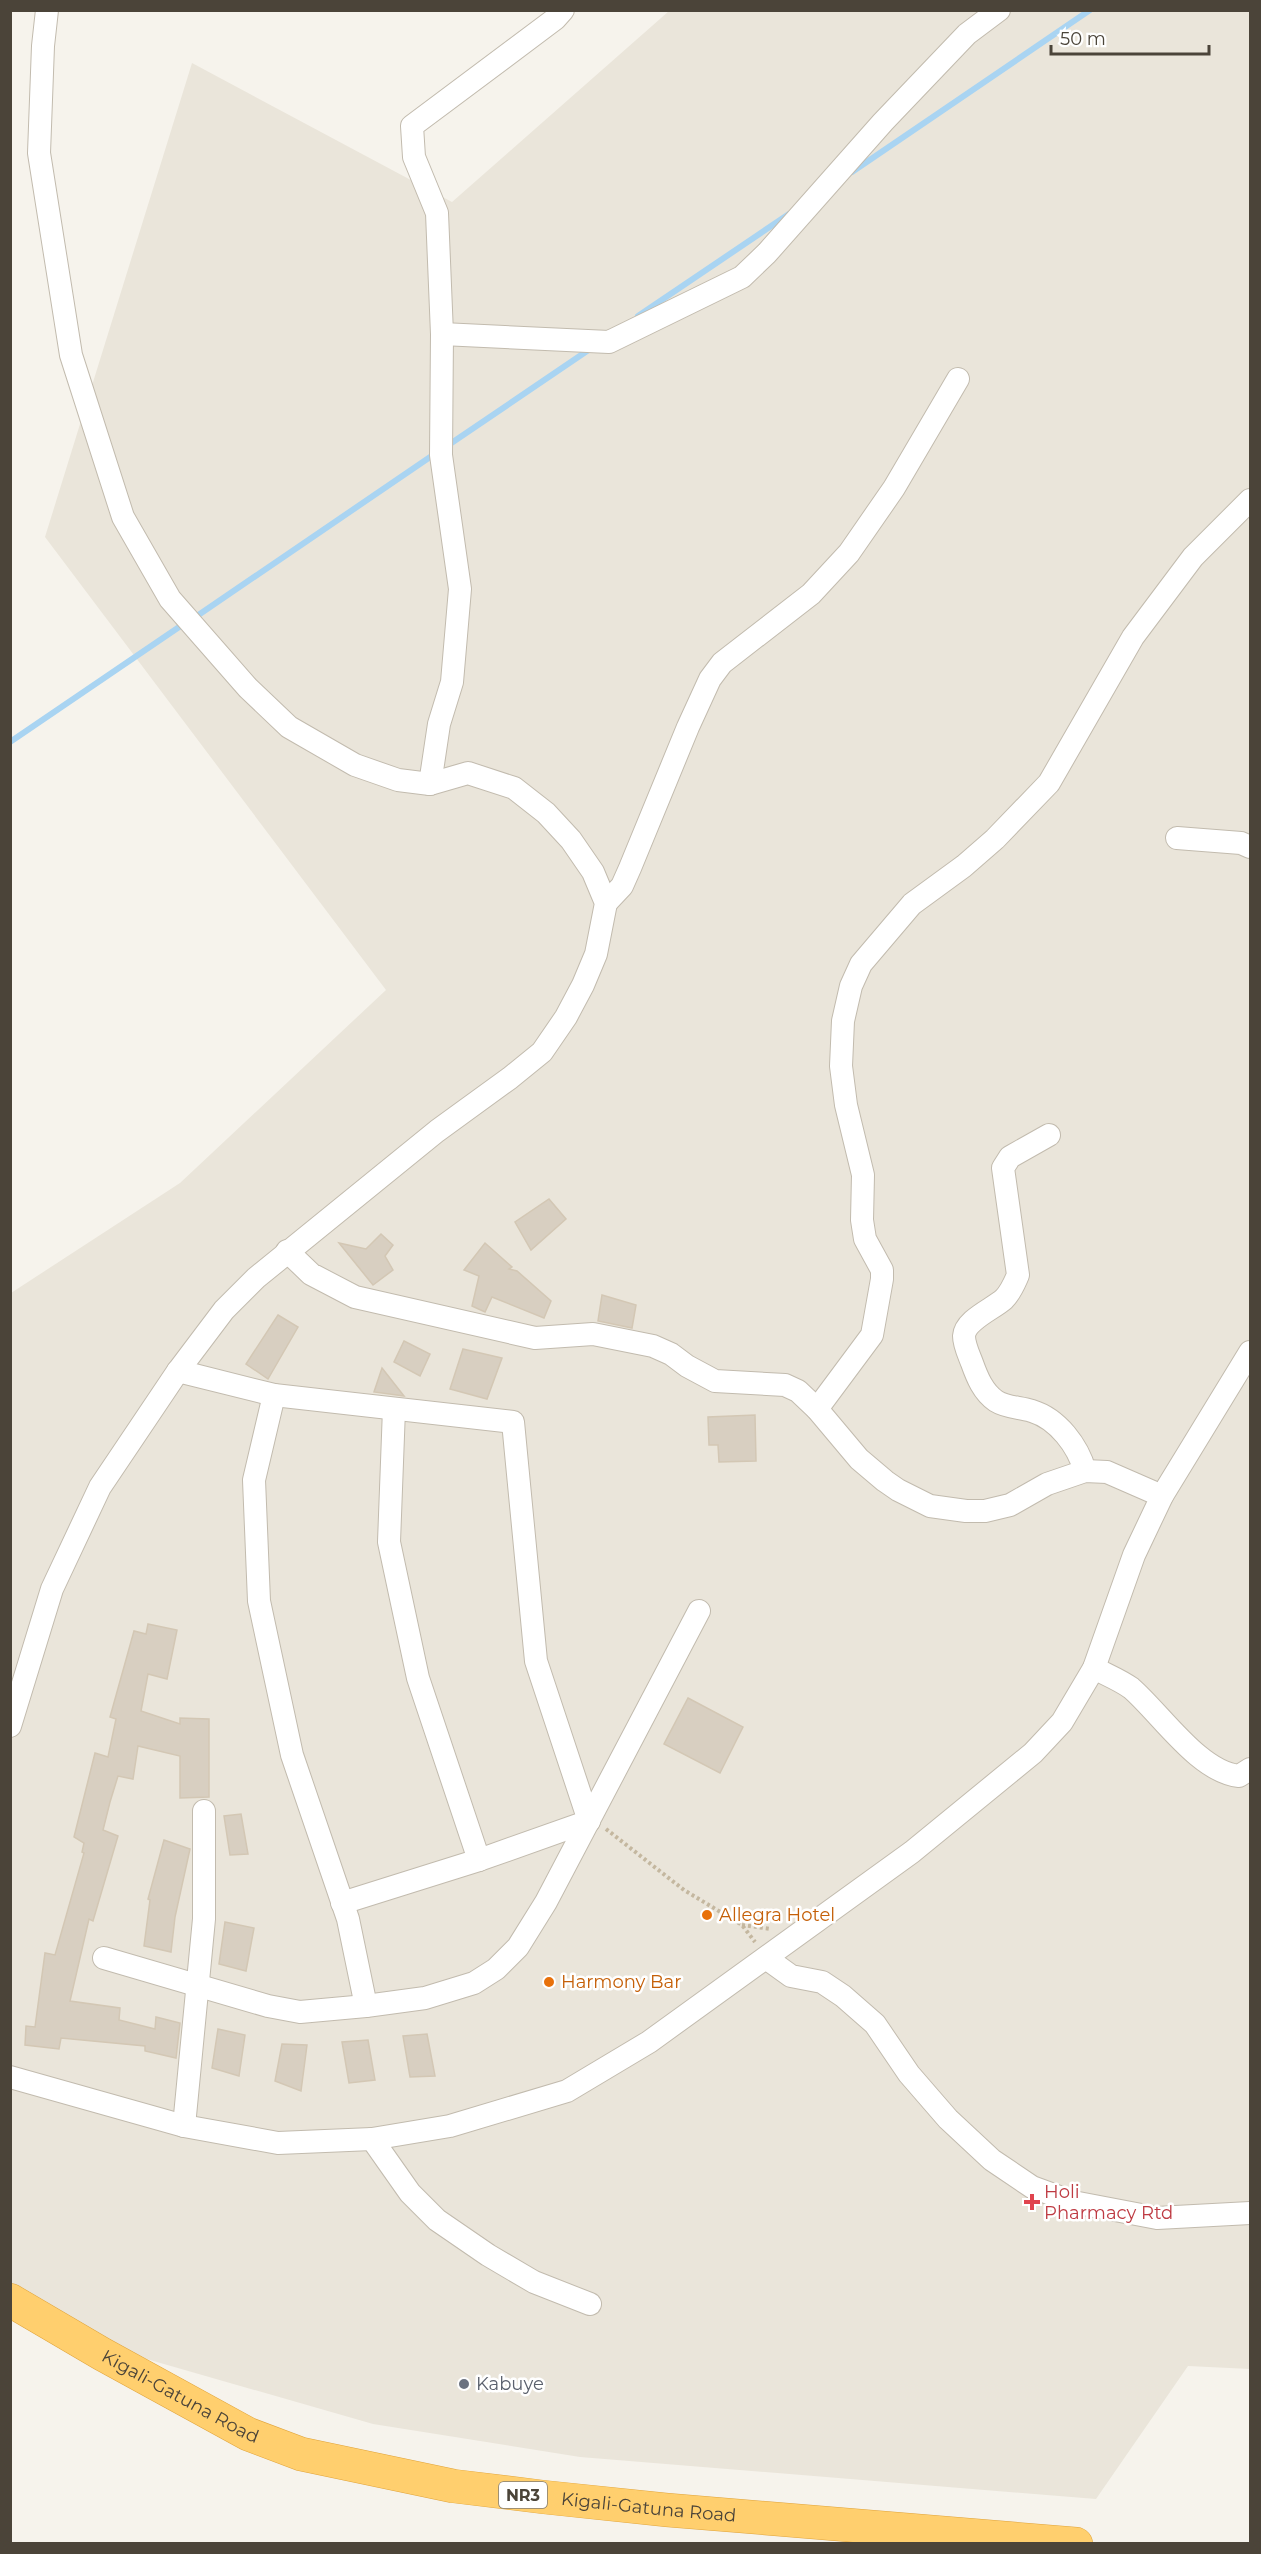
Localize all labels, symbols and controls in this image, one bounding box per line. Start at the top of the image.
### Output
scale bar [1051,18,1208,56]
text: 50 m [1060,28,1106,50]
place label: Allegra Hotel [719,1904,835,1926]
marker: Allegra Hotel [700,1908,714,1922]
place label: Harmony Bar [561,1971,681,1993]
marker: Harmony Bar [542,1975,556,1989]
place label: Holi Pharmacy Rtd [1044,2181,1173,2224]
marker: Holi Pharmacy Rtd [1025,2195,1039,2209]
street label: Kigali-Gatuna Road [98,2345,262,2448]
place label: Kabuye [476,2373,544,2395]
marker: Kabuye [457,2377,471,2391]
road number: NR3 [499,2482,547,2508]
street label: Kigali-Gatuna Road [560,2488,737,2527]

